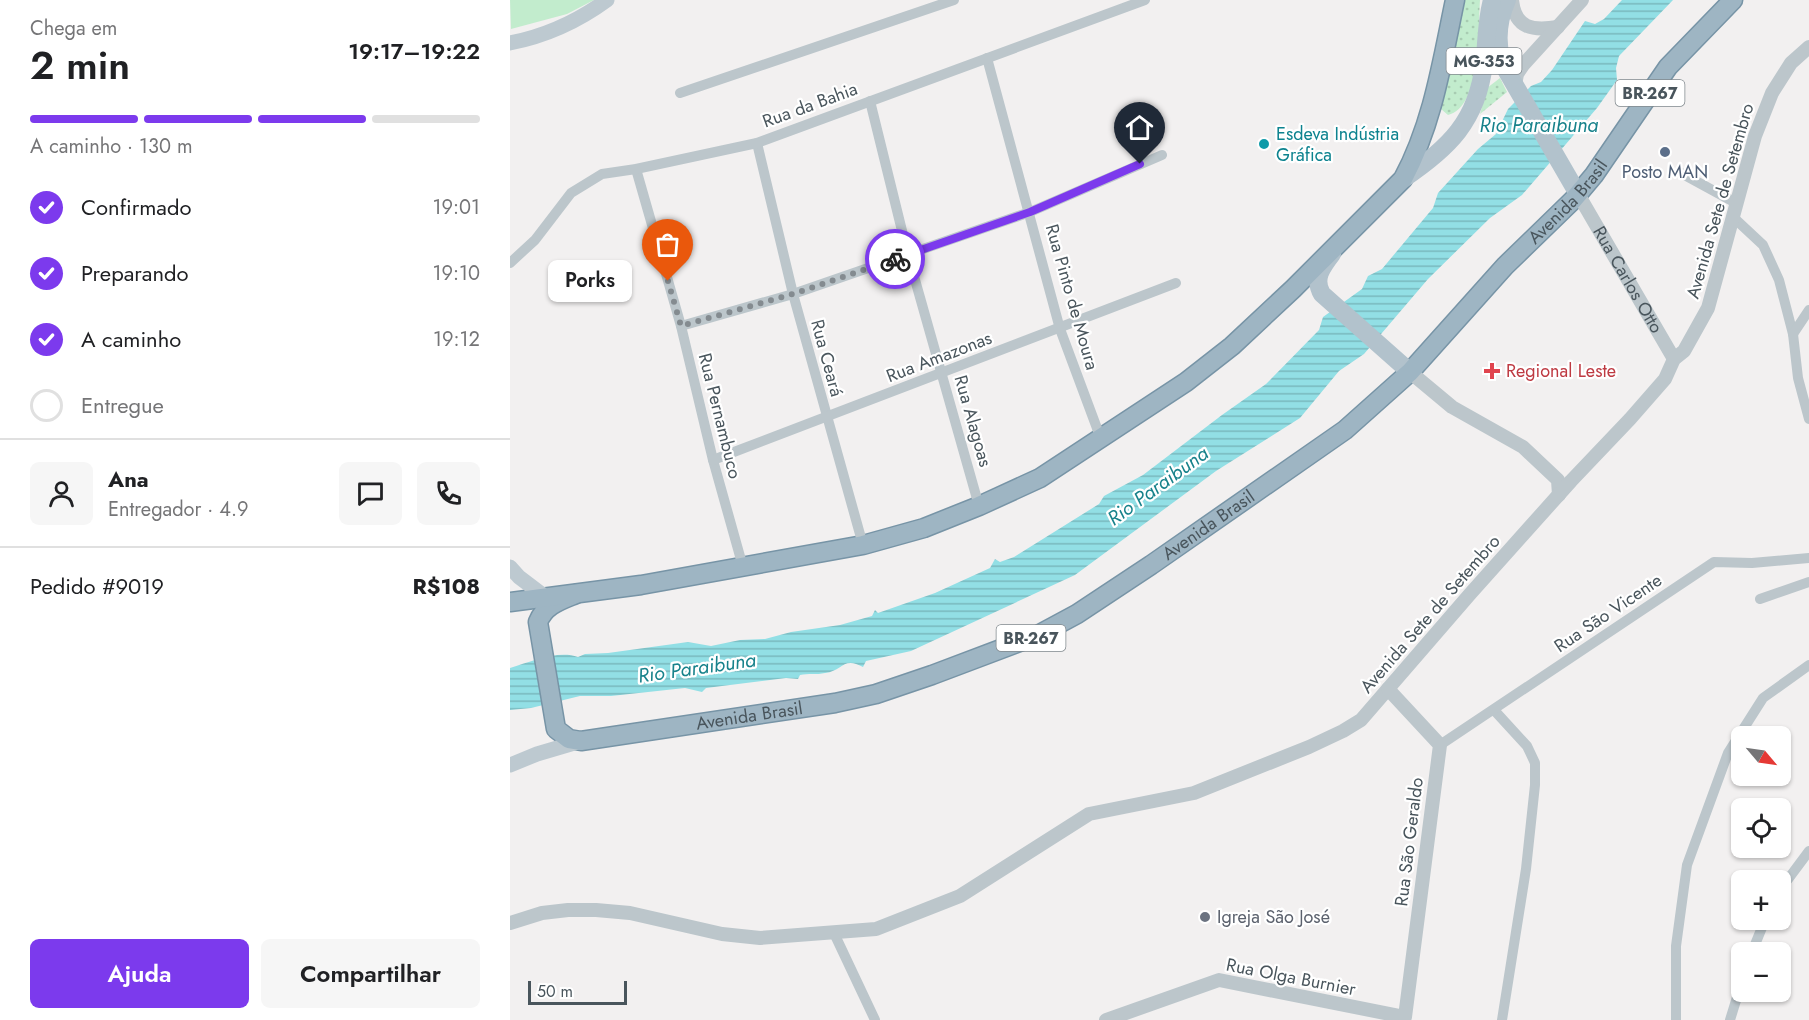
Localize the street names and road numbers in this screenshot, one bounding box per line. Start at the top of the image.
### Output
road number: MG-353 [1446,48,1522,74]
street label: Rua da Bahia [759,76,861,134]
road number: BR-267 [1616,80,1684,106]
street label: Avenida Sete de Setembro [1680,100,1760,302]
street label: Avenida Brasil [1522,154,1614,250]
street label: Rua Pinto de Moura [1039,221,1105,373]
street label: Rua Carlos Otto [1586,221,1669,338]
street label: Rua Ceará [804,317,850,399]
street label: Rua Amazonas [882,325,996,389]
street label: Rua Pernambuco [692,350,748,482]
street label: Rua Alagoas [948,372,998,470]
street label: Avenida Brasil [1157,484,1260,566]
street label: Avenida Sete de Setembro [1354,529,1506,699]
street label: Rua São Vicente [1549,567,1667,659]
road number: BR-267 [996,625,1066,651]
street label: Avenida Brasil [694,695,804,737]
street label: Rua São Geraldo [1388,776,1430,908]
street label: Rua Olga Burnier [1224,952,1359,1002]

